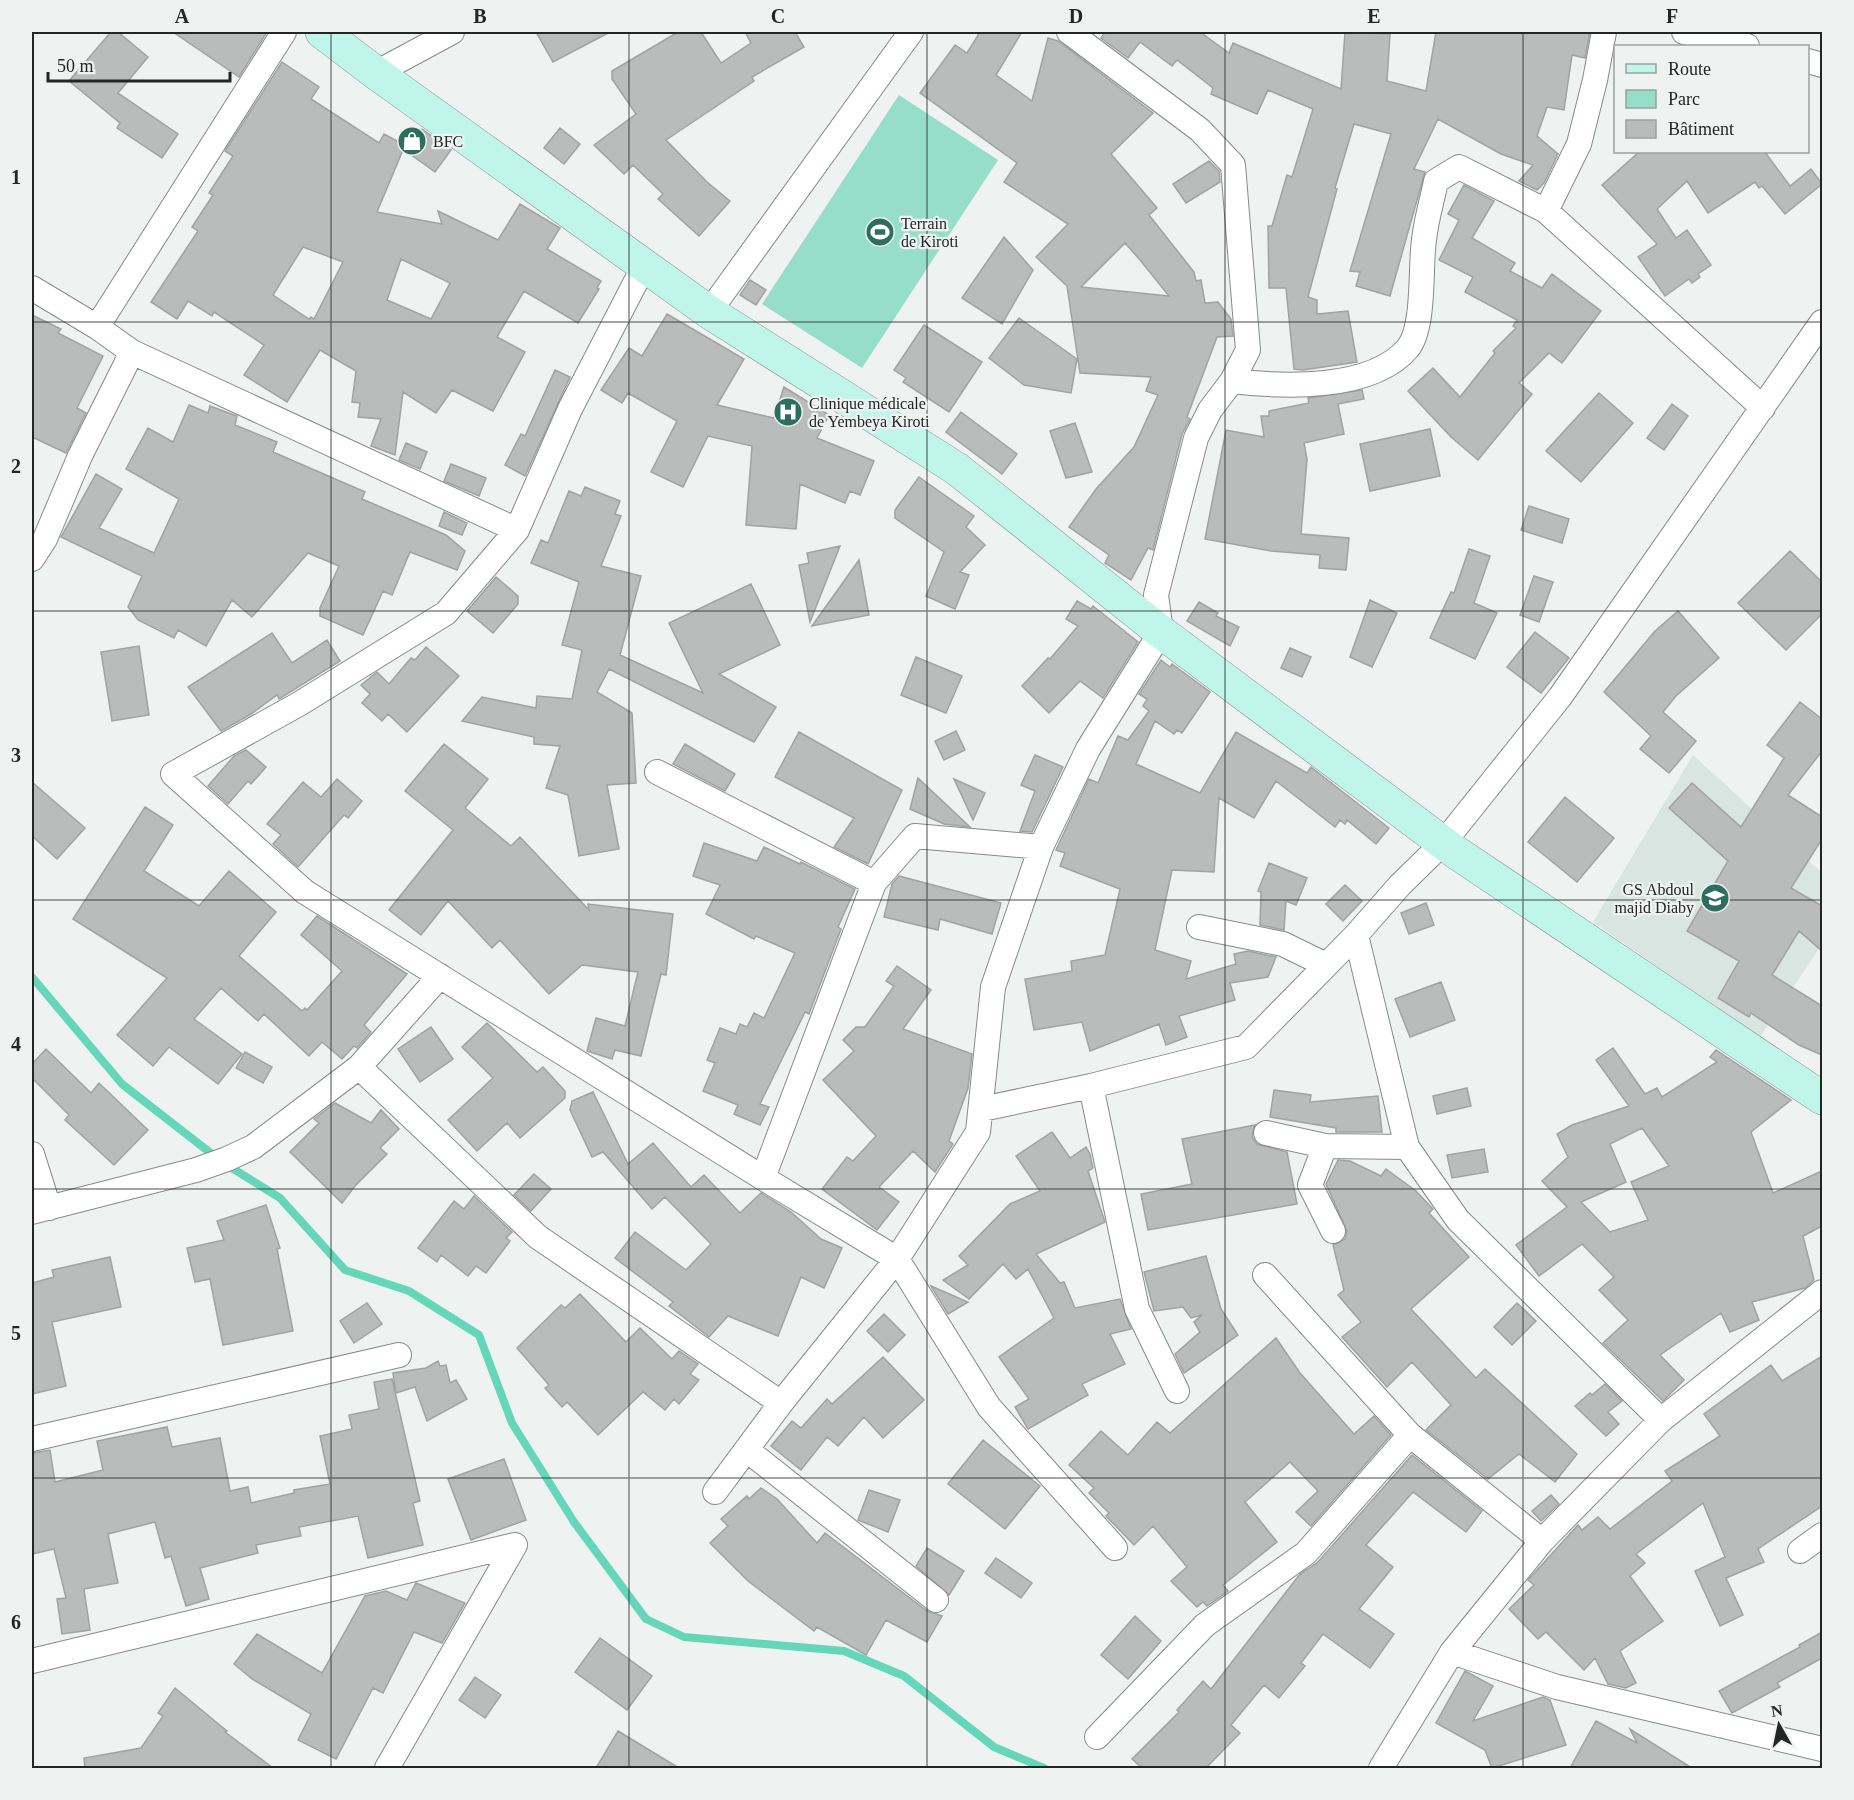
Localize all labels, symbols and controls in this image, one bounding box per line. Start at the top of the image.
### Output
text: A [175,5,190,27]
text: B [473,5,487,27]
text: C [771,5,785,27]
text: D [1069,5,1083,27]
text: E [1367,5,1381,27]
text: F [1666,5,1678,27]
scale bar [48,45,230,83]
legend [1614,45,1809,153]
text: 50 m [57,56,94,76]
text: Route [1668,59,1711,79]
text: Parc [1668,89,1700,109]
text: Bâtiment [1668,119,1734,139]
shop icon: BFC [396,125,428,157]
place label: BFC [433,133,463,150]
text: 1 [11,166,21,188]
place label: Terrain de Kiroti [901,215,959,250]
sports icon: Terrain de Kiroti [864,216,896,248]
place label: Clinique médicale de Yembeya Kiroti [809,395,930,431]
hospital icon: Clinique médicale de Yembeya Kiroti [772,396,804,428]
text: 2 [11,455,21,477]
text: 3 [11,744,21,766]
place label: GS Abdoul majid Diaby [1614,881,1695,917]
school or university icon: GS Abdoul majid Diaby [1699,882,1731,914]
text: 4 [11,1033,21,1055]
text: 5 [11,1322,21,1344]
text: 6 [11,1611,21,1633]
north arrow [1749,1695,1809,1755]
text: N [1770,1701,1784,1720]

